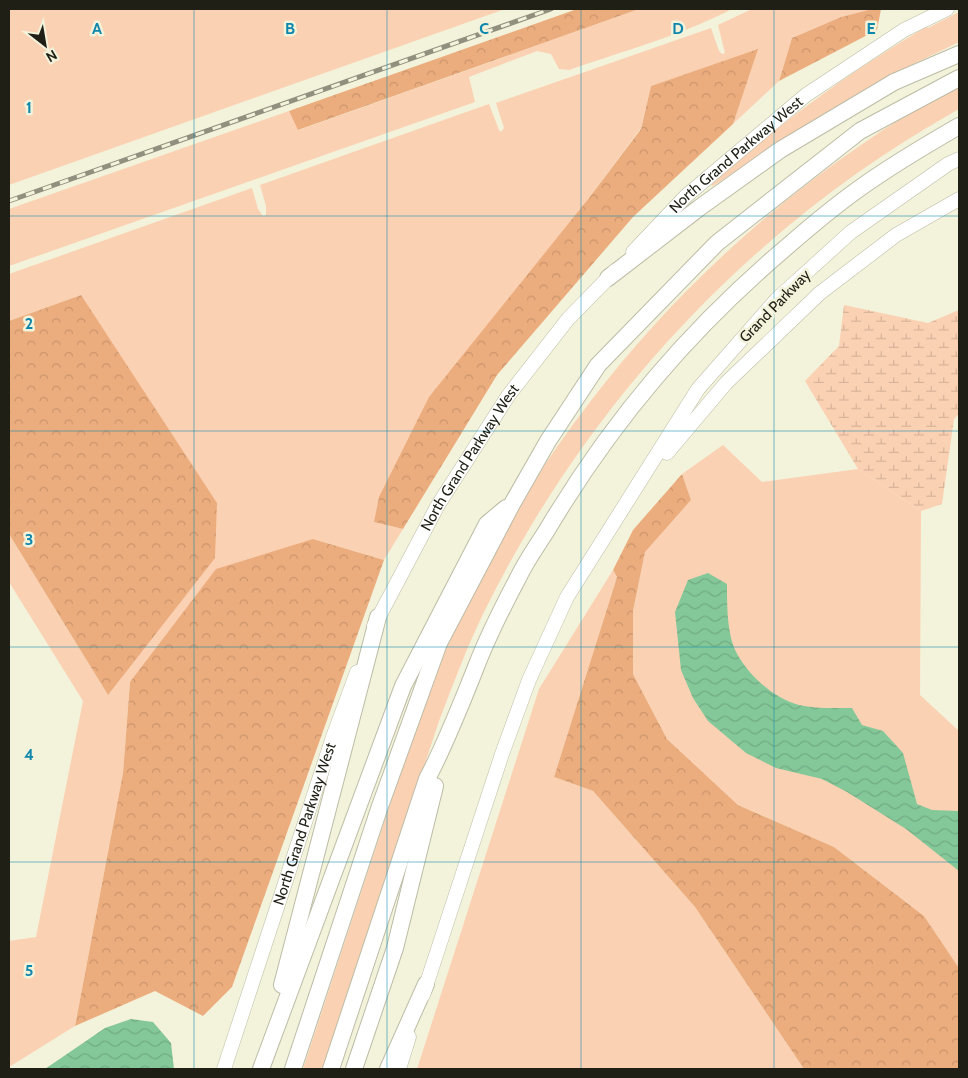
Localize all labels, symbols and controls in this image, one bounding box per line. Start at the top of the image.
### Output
text: A [92,19,102,38]
text: B [285,19,295,38]
text: C [479,19,489,38]
text: D [672,19,684,38]
text: E [866,19,876,38]
north arrow [20,20,70,70]
text: N [43,46,61,66]
street label: North Grand Parkway West [666,93,807,217]
text: 1 [26,98,32,117]
street label: Grand Parkway [736,266,814,346]
text: 2 [25,314,33,333]
street label: North Grand Parkway West [417,380,523,534]
text: 3 [25,530,33,549]
street label: North Grand Parkway West [269,740,340,908]
text: 4 [24,745,34,764]
text: 5 [25,961,33,980]

